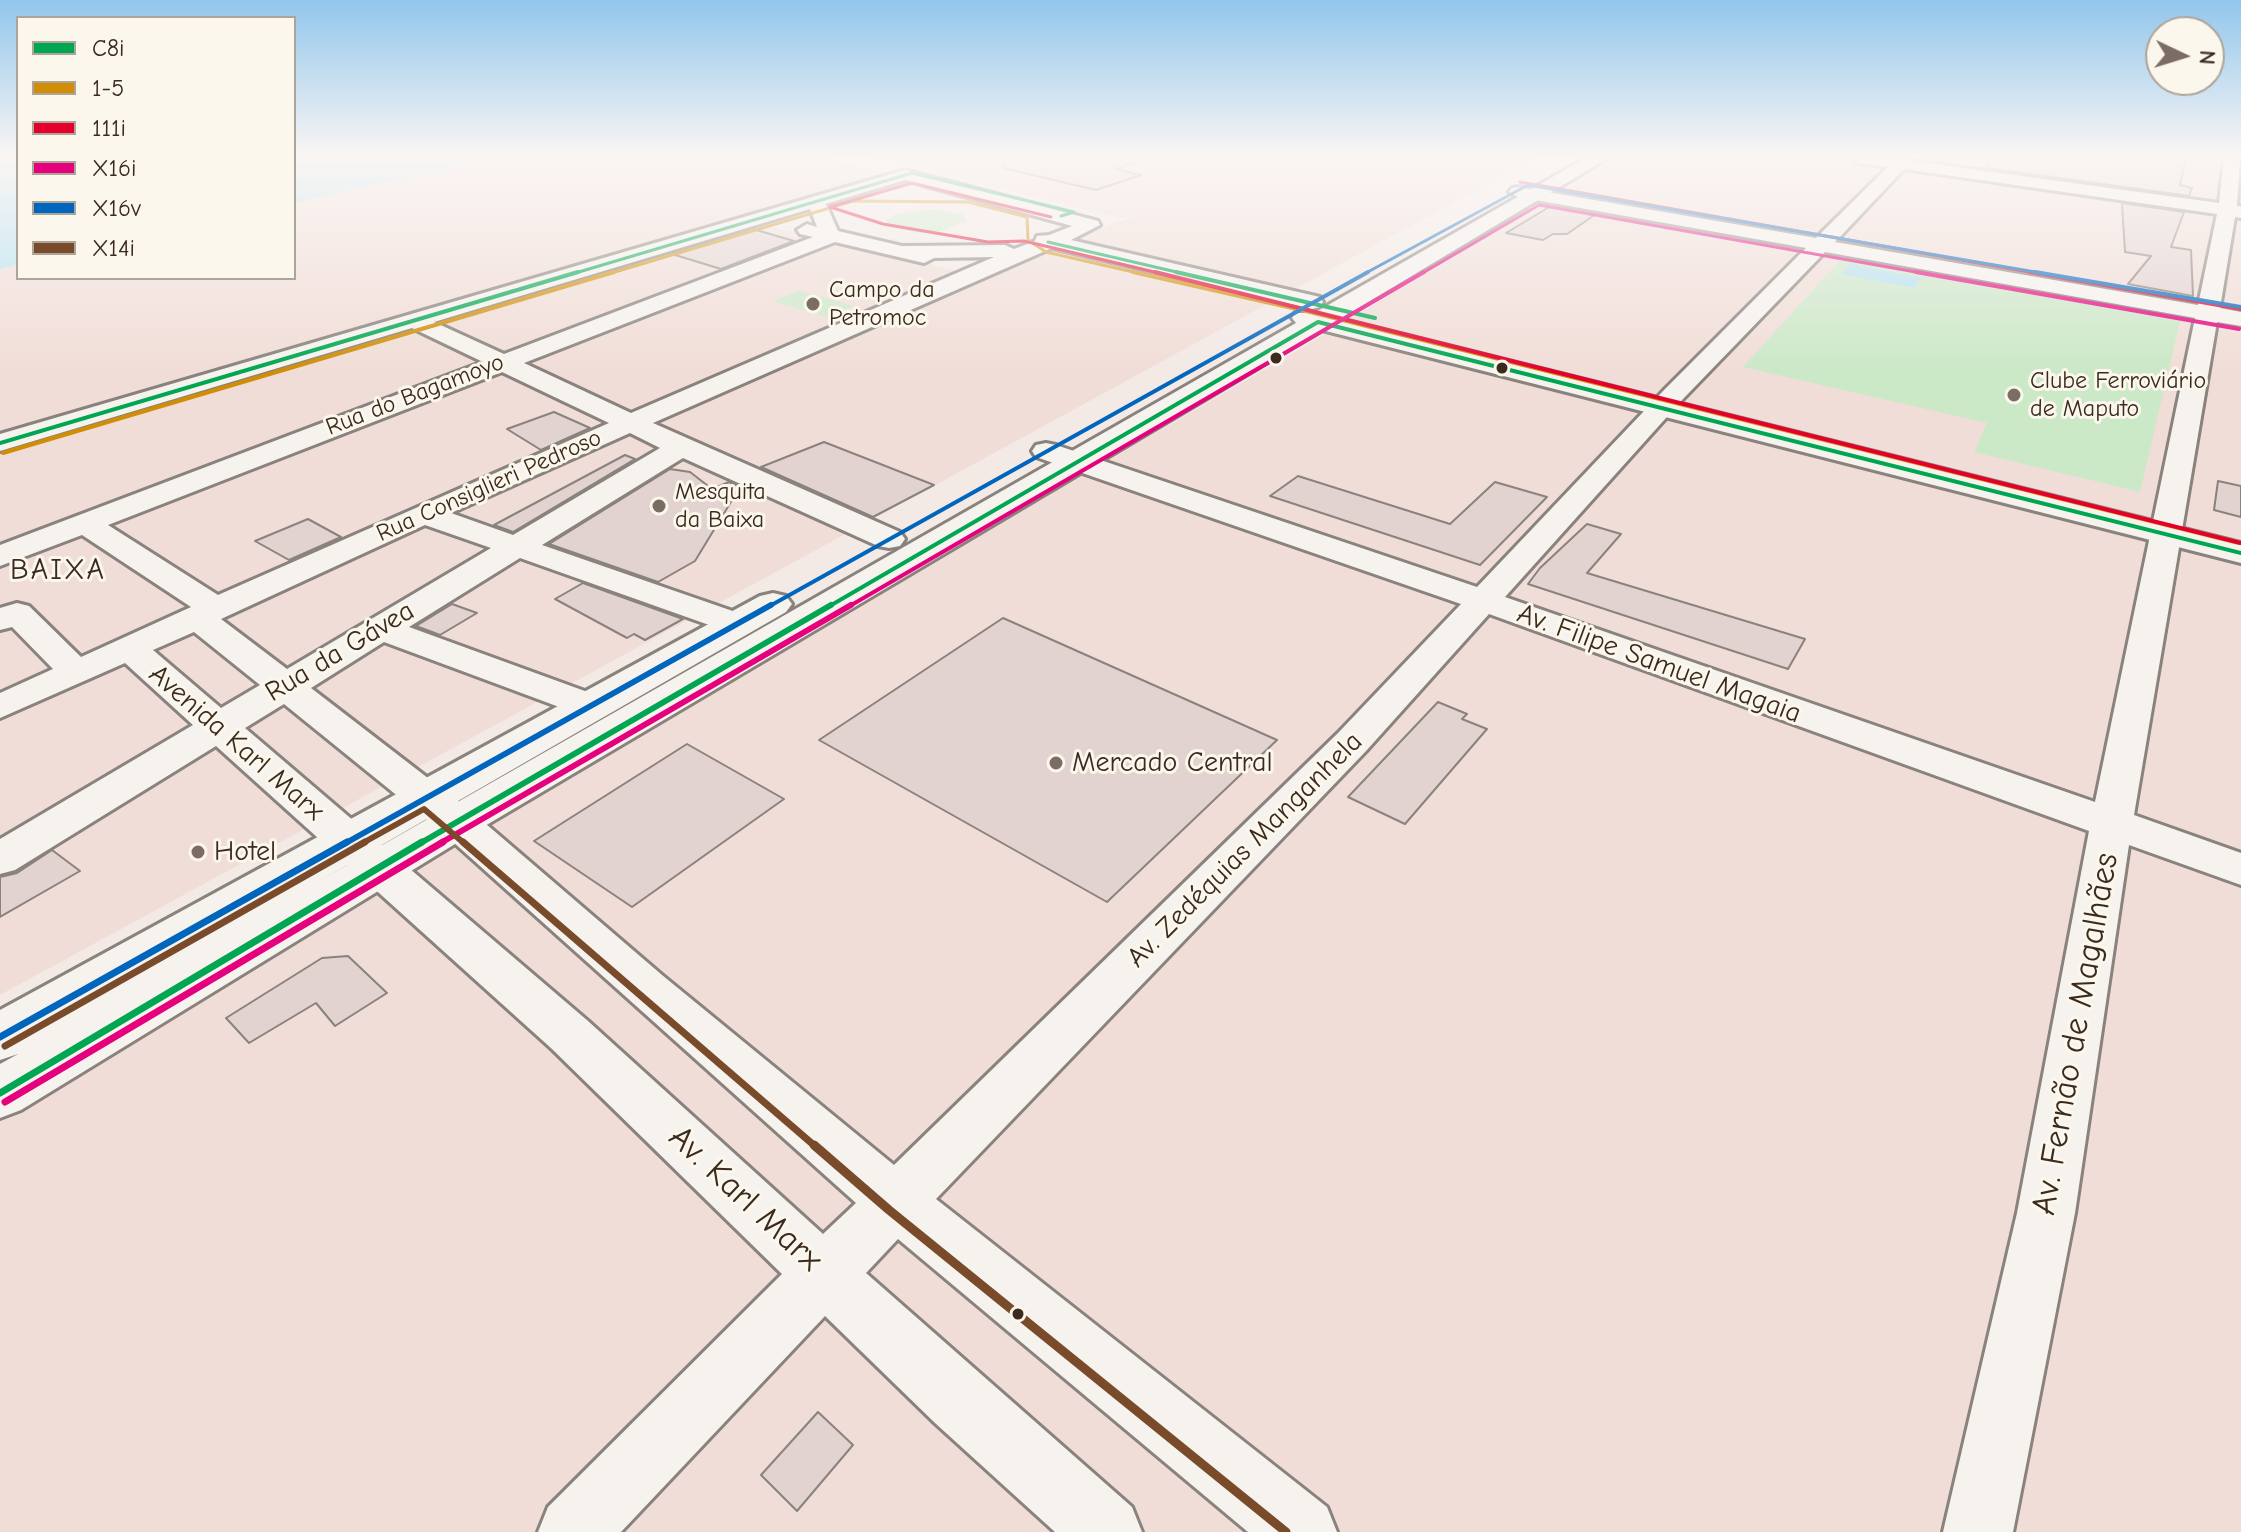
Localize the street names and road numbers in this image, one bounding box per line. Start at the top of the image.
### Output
street label: Rua do Bagamoyo [322,348,508,442]
street label: Rua Consiglieri Pedroso [372,423,606,549]
street label: Rua da Gávea [260,594,420,710]
street label: Av. Filipe Samuel Magaia [1512,597,1806,731]
street label: Avenida Karl Marx [142,658,330,828]
street label: Av. Zedéquias Manganhela [1120,725,1370,975]
street label: Av. Fernão de Magalhães [2024,850,2128,1218]
street label: Av. Karl Marx [660,1118,830,1280]

